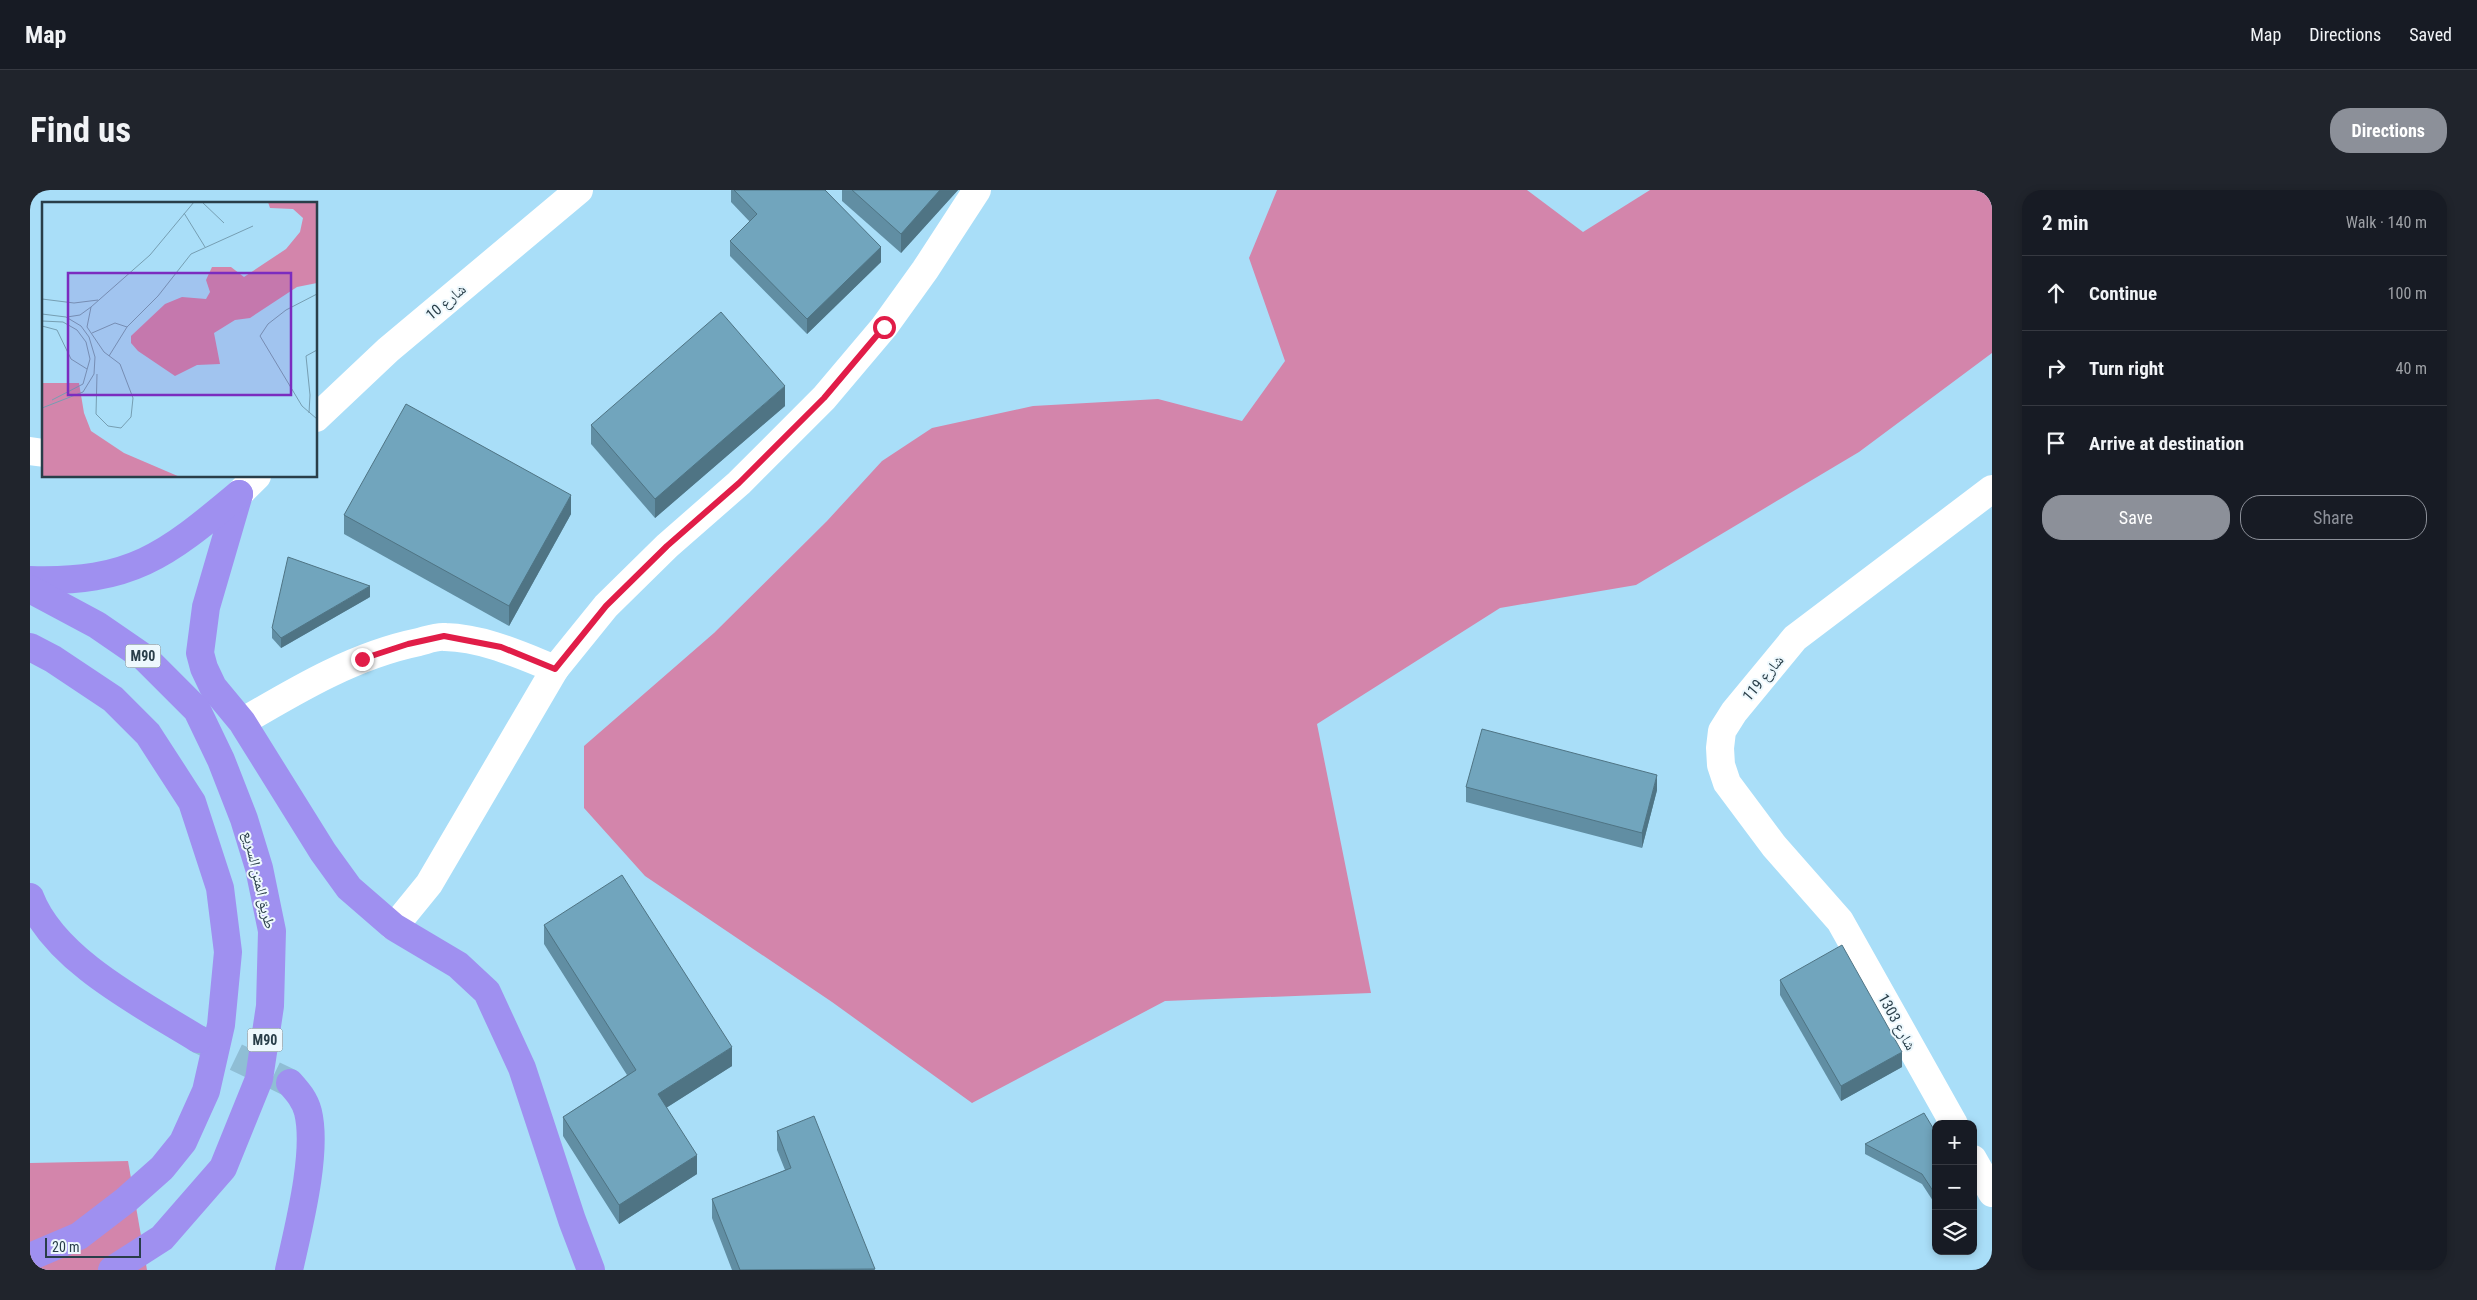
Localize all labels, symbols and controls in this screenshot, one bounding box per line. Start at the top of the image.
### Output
text: Map [25,21,66,49]
text: Map [2250,24,2281,45]
text: Directions [2309,24,2381,45]
text: Saved [2409,24,2452,45]
button: Directions [2330,108,2447,153]
text: Find us [30,110,131,151]
inset map [42,202,318,478]
text: 2 min [2042,211,2089,235]
text: Walk · 140 m [2346,213,2427,232]
icon: ahead [2042,279,2070,307]
street label: شارع 10 [422,280,470,325]
text: Continue [2089,282,2157,305]
text: 100 m [2388,284,2427,303]
route start [873,316,896,339]
icon: right [2042,354,2070,382]
text: Turn right [2089,357,2164,380]
text: 40 m [2395,359,2427,378]
icon: arrive [2042,429,2070,457]
text: Arrive at destination [2089,432,2244,455]
button: Save [2042,495,2230,540]
button: Share [2240,495,2427,540]
road number: M90 [126,644,160,668]
route end [351,648,374,671]
street label: شارع 119 [1739,651,1788,705]
street label: طريق المتن السريع [238,829,279,931]
street label: شارع 1303 [1873,991,1920,1054]
road number: M90 [248,1028,282,1052]
map controls [1932,1120,1977,1255]
button: + [1932,1120,1977,1165]
button: − [1932,1165,1977,1210]
button: layers [1932,1210,1977,1255]
scale bar [45,1235,141,1258]
text: 20 m [52,1239,80,1255]

